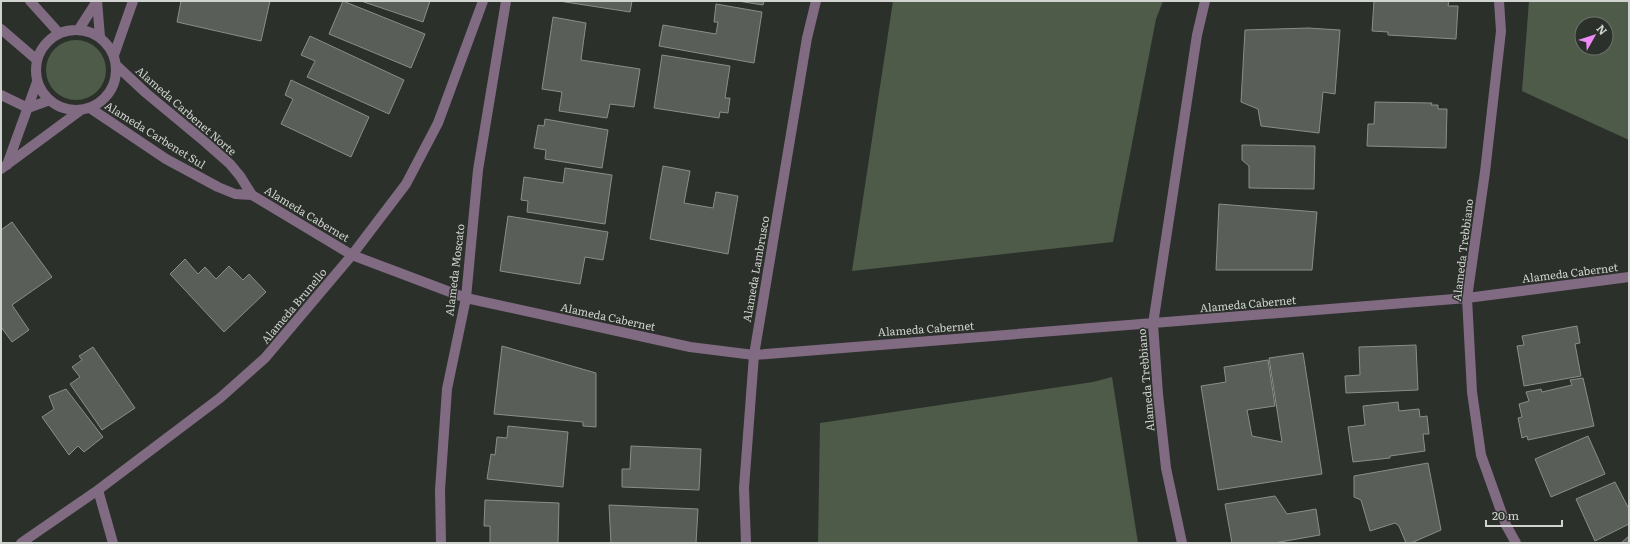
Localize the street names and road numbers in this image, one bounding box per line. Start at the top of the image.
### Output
street label: Alameda Carbenet Norte [133,62,241,159]
street label: Alameda Carbenet Sul [102,97,209,172]
street label: Alameda Cabernet [262,181,354,245]
street label: Alameda Trebbiano [1448,198,1476,302]
street label: Alameda Lambrusco [738,214,772,323]
street label: Alameda Moscato [440,223,468,317]
street label: Alameda Cabernet [1521,258,1619,286]
street label: Alameda Brunello [257,264,330,347]
street label: Alameda Cabernet [1199,291,1297,315]
street label: Alameda Cabernet [559,298,658,334]
street label: Alameda Cabernet [877,317,975,339]
street label: Alameda Trebbiano [1133,328,1157,432]

